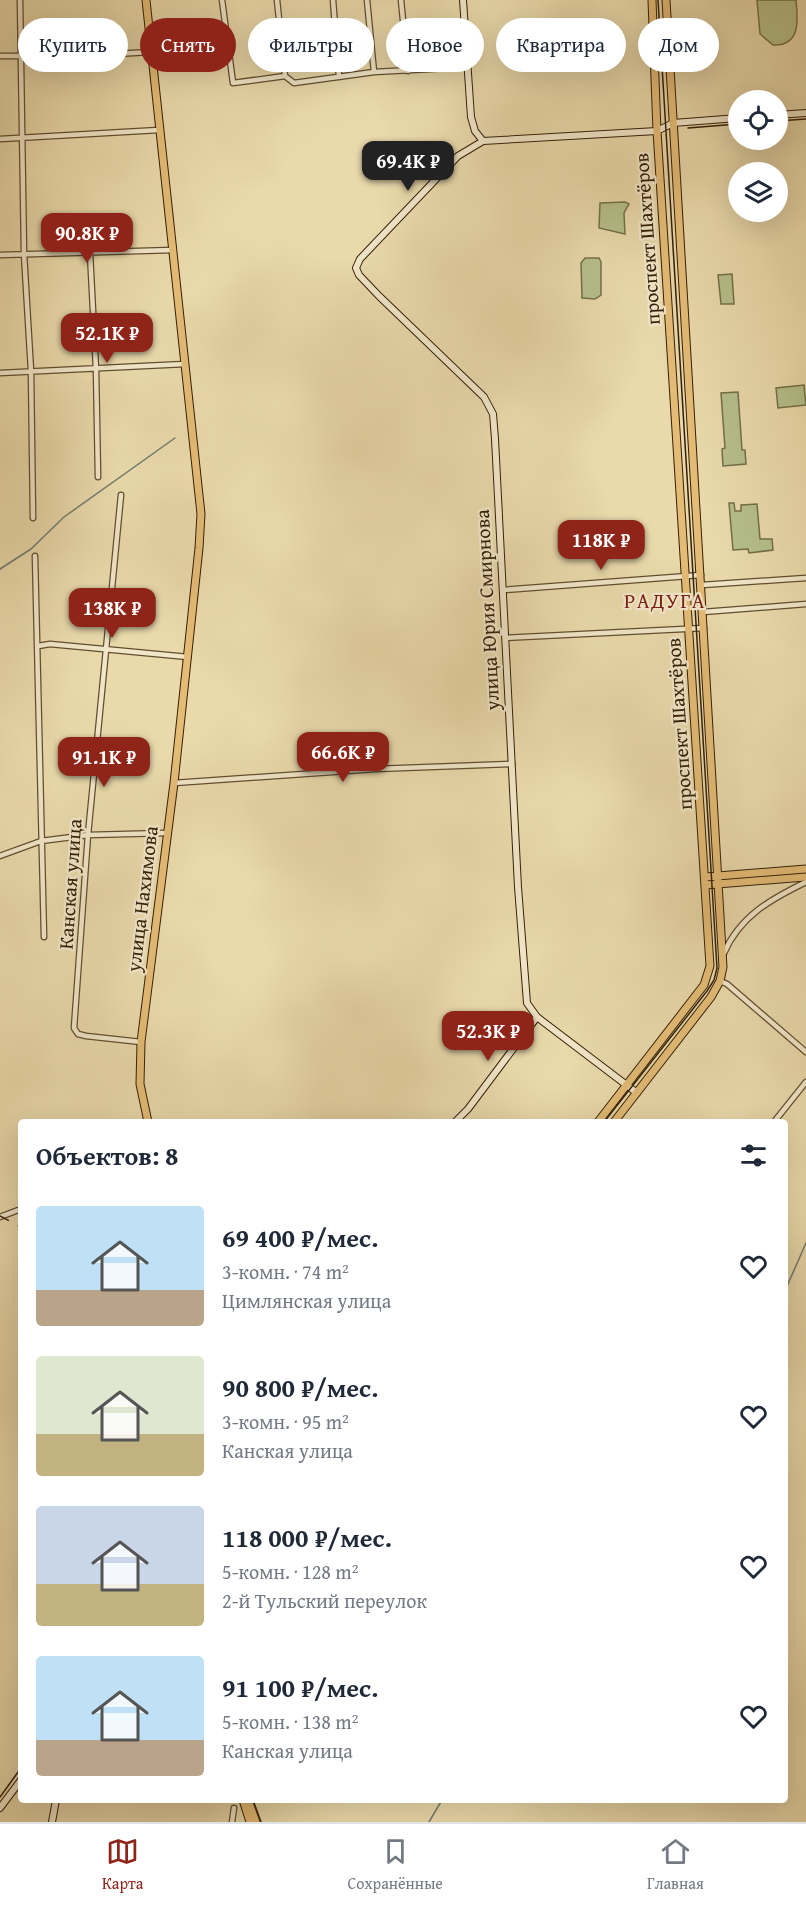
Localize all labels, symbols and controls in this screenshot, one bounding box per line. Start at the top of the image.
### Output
chip: Купить [18,18,128,72]
chip: Снять [140,18,236,72]
chip: Фильтры [248,18,374,72]
chip: Новое [386,18,484,72]
chip: Квартира [496,18,626,72]
chip: Дом [638,18,719,72]
map controls [728,90,788,222]
button: locate [728,90,788,150]
pin: 69.4K ₽ [353,141,463,192]
text: 69.4K ₽ [376,146,440,175]
street label: проспект Шахтёров [626,152,667,326]
button: layers [728,162,788,222]
pin: 90.8K ₽ [32,213,142,264]
text: 90.8K ₽ [55,218,119,247]
pin: 52.1K ₽ [52,313,162,364]
text: 52.1K ₽ [75,318,139,347]
street label: улица Юрия Смирнова [467,508,506,712]
pin: 118K ₽ [552,520,650,571]
text: 118K ₽ [572,525,630,554]
district label: РАДУГА [624,585,706,616]
pin: 138K ₽ [63,588,161,639]
text: 138K ₽ [83,593,141,622]
street label: проспект Шахтёров [658,637,699,811]
pin: 66.6K ₽ [288,732,398,783]
pin: 91.1K ₽ [49,737,159,788]
text: 66.6K ₽ [311,737,375,766]
text: 91.1K ₽ [72,742,136,771]
street label: Канская улица [50,817,89,950]
street label: улица Нахимова [118,824,165,975]
pin: 52.3K ₽ [433,1011,543,1062]
text: 52.3K ₽ [456,1016,520,1045]
text: Объектов: 8 [36,1136,179,1175]
icon: filters [737,1139,770,1172]
text: 69 400 ₽/мес. [222,1218,378,1257]
icon: home [84,1230,156,1302]
icon: heart [737,1250,770,1283]
text: 3-комн. · 74 m² [222,1257,349,1286]
text: Цимлянская улица [222,1286,391,1315]
text: 90 800 ₽/мес. [222,1368,378,1407]
icon: home [84,1380,156,1452]
icon: heart [737,1400,770,1433]
text: 3-комн. · 95 m² [222,1407,349,1436]
text: Канская улица [222,1436,353,1465]
text: 118 000 ₽/мес. [222,1518,392,1557]
icon: home [84,1530,156,1602]
icon: heart [737,1550,770,1583]
text: 5-комн. · 128 m² [222,1557,358,1586]
text: 2-й Тульский переулок [222,1586,427,1615]
text: 91 100 ₽/мес. [222,1668,378,1707]
icon: home [84,1680,156,1752]
icon: heart [737,1700,770,1733]
text: 5-комн. · 138 m² [222,1707,358,1736]
text: Канская улица [222,1736,353,1765]
tab: Карта [102,1835,143,1895]
tab: Сохранённые [348,1835,443,1895]
tab: Главная [647,1835,704,1895]

